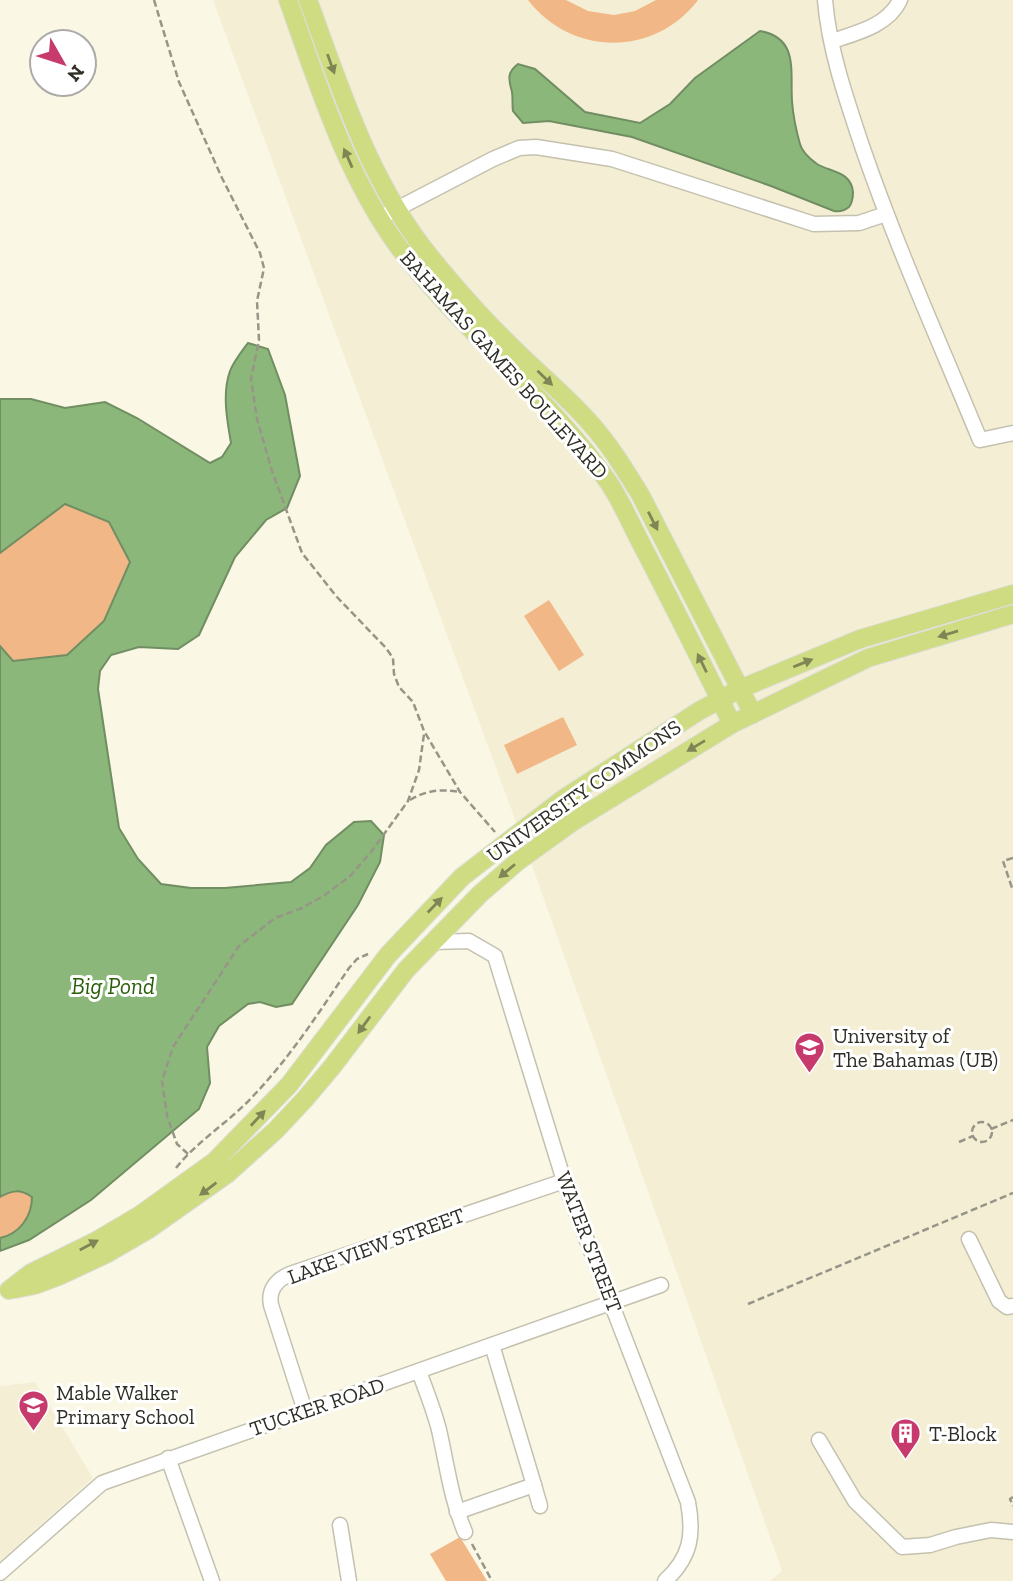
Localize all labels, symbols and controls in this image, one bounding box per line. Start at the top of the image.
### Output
north arrow [28,28,98,98]
one-way arrow [326,54,337,75]
text: N [62,61,89,86]
one-way arrow [342,147,353,168]
street label: BAHAMAS GAMES BOULEVARD [395,245,614,484]
one-way arrow [536,370,553,386]
one-way arrow [647,511,658,531]
one-way arrow [937,629,958,640]
one-way arrow [696,653,707,673]
one-way arrow [793,657,814,668]
street label: UNIVERSITY COMMONS [482,714,686,867]
one-way arrow [687,740,706,752]
one-way arrow [498,863,515,878]
one-way arrow [427,897,444,914]
water label: Big Pond [71,972,155,1000]
one-way arrow [357,1015,371,1034]
place label: University of The Bahamas (UB) [833,1023,998,1072]
school or university icon: University of The Bahamas (UB) [793,1031,827,1075]
one-way arrow [249,1110,265,1127]
street label: WATER STREET [551,1168,628,1316]
one-way arrow [199,1181,217,1196]
street label: LAKE VIEW STREET [284,1202,468,1289]
one-way arrow [79,1239,99,1250]
street label: TUCKER ROAD [246,1372,388,1441]
place label: Mable Walker Primary School [56,1380,195,1429]
school or university icon: Mable Walker Primary School [16,1388,50,1432]
building icon: T-Block [889,1417,923,1461]
place label: T-Block [929,1421,997,1446]

